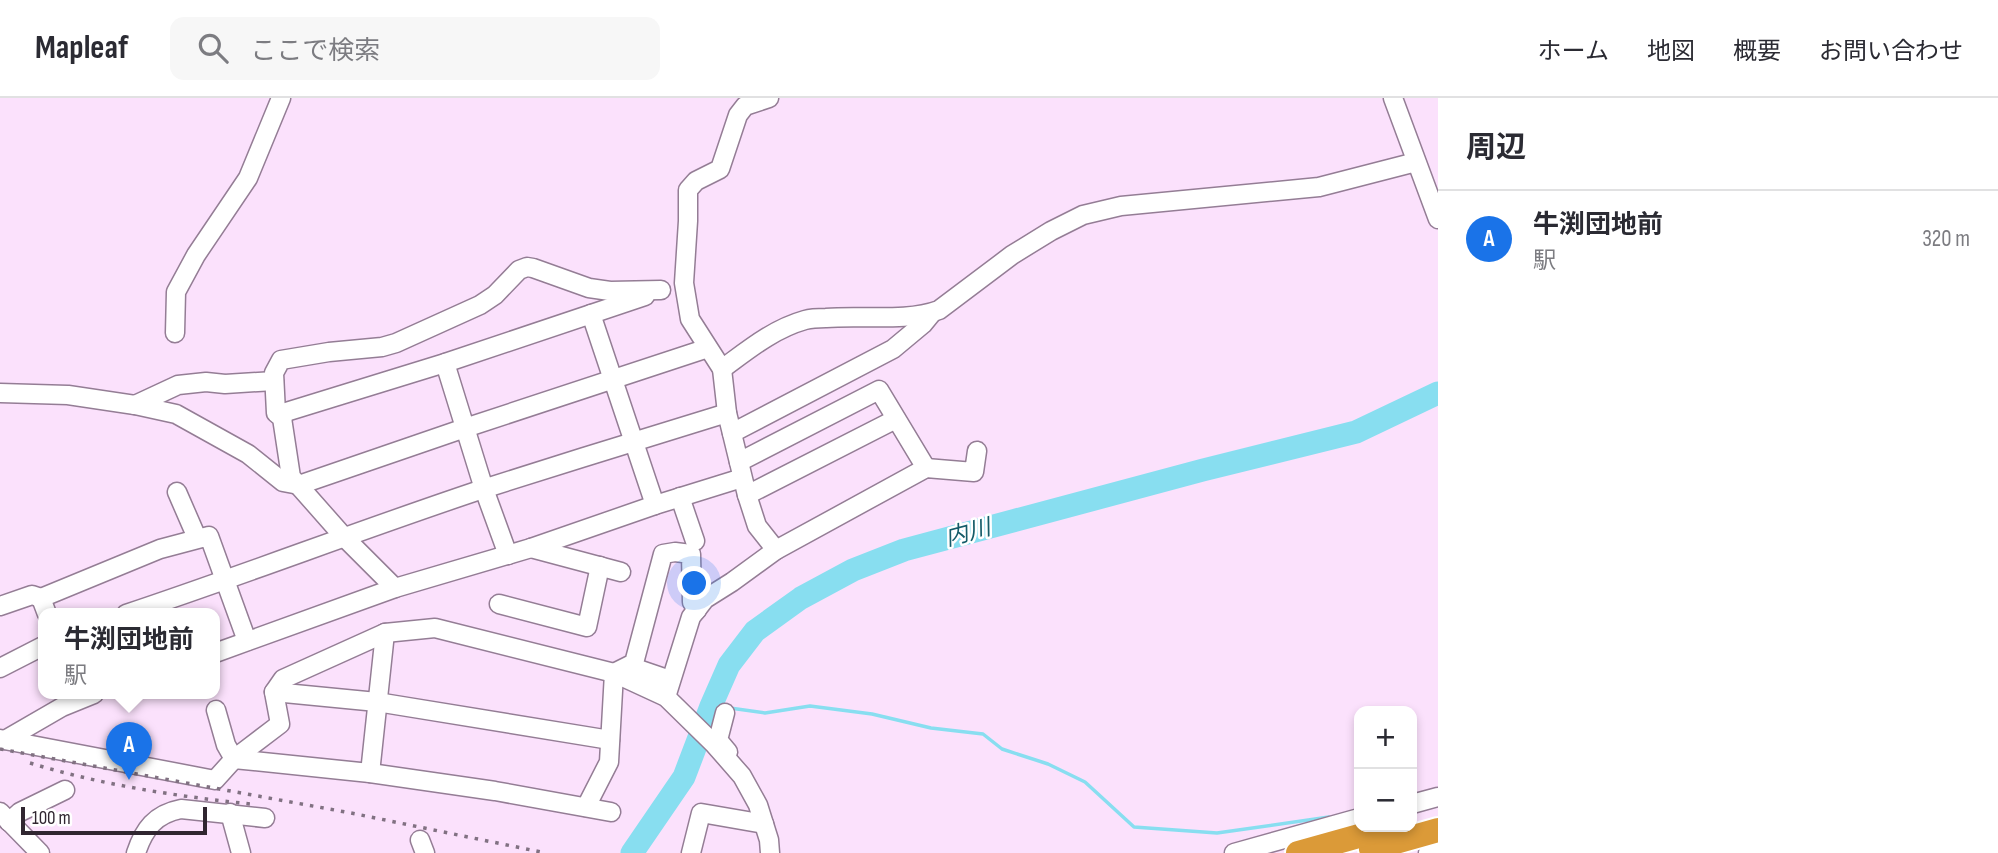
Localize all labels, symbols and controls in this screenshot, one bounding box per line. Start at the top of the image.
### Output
search box [170,17,660,80]
text: Mapleaf [35,28,128,68]
icon: search [194,29,232,67]
text: ここで検索 [250,36,380,67]
text: ホーム [1538,37,1609,66]
text: 地図 [1647,37,1695,66]
text: 概要 [1733,37,1781,66]
text: お問い合わせ [1819,37,1963,66]
text: 周辺 [1466,130,1526,166]
text: 牛渕団地前 [1533,210,1663,241]
text: A [1484,225,1494,253]
text: 320 m [1922,225,1970,253]
text: 駅 [1533,247,1556,275]
water label: 内川 [942,513,997,552]
your location [677,566,711,600]
popup [38,608,220,699]
text: 牛渕団地前 [64,625,194,656]
text: 駅 [64,662,87,690]
map controls [1354,706,1417,832]
button: + [1354,706,1417,769]
pin: A [106,722,152,780]
button: − [1354,769,1417,832]
scale bar [21,804,206,836]
text: 100 m [32,807,71,830]

